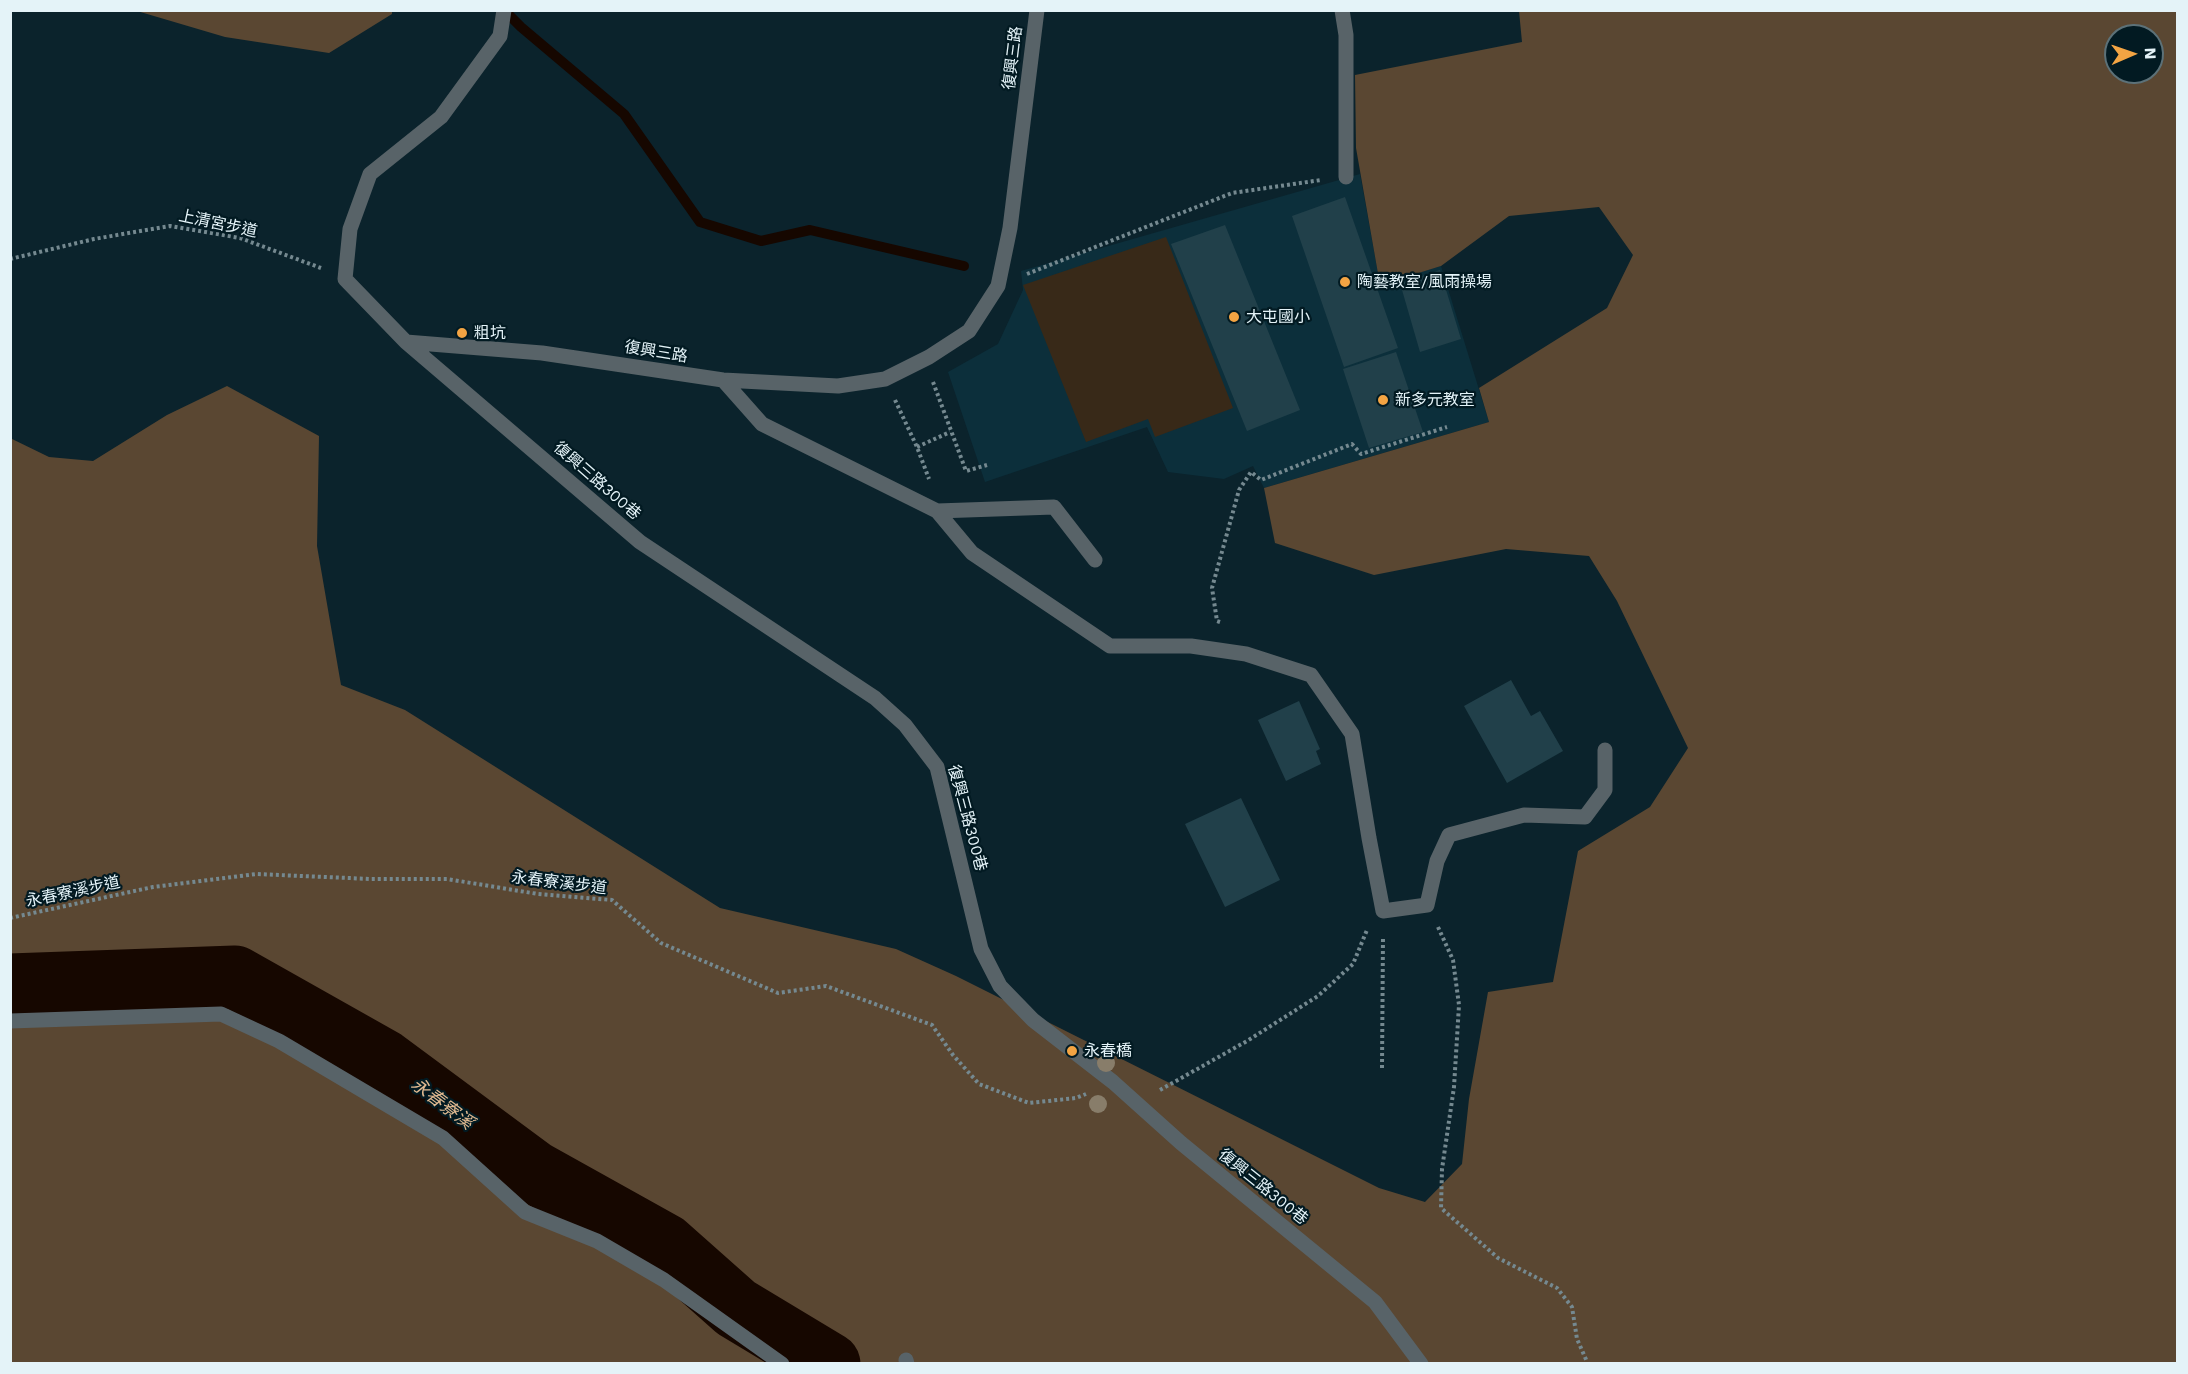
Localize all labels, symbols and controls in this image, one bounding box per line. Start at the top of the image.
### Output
north arrow [2104,24,2164,84]
street label: 復興三路 [1000,25,1026,91]
text: N [2141,47,2160,60]
street label: 上清宮步道 [177,206,259,242]
place label: 陶藝教室/風雨操場 [1357,272,1492,292]
marker: 陶藝教室/風雨操場 [1338,275,1352,289]
place label: 大屯國小 [1246,307,1310,327]
marker: 大屯國小 [1227,310,1241,324]
place label: 粗坑 [474,323,506,343]
marker: 粗坑 [455,326,469,340]
street label: 復興三路 [623,338,689,366]
place label: 新多元教室 [1395,390,1475,410]
marker: 新多元教室 [1376,393,1390,407]
street label: 復興三路300巷 [549,438,645,524]
street label: 復興三路300巷 [944,763,990,873]
street label: 永春寮溪步道 [510,868,608,898]
street label: 永春寮溪步道 [24,873,122,911]
place label: 永春橋 [1084,1041,1132,1061]
marker: 永春橋 [1065,1044,1079,1058]
water label: 永春寮溪 [407,1074,477,1134]
street label: 復興三路300巷 [1215,1145,1311,1229]

